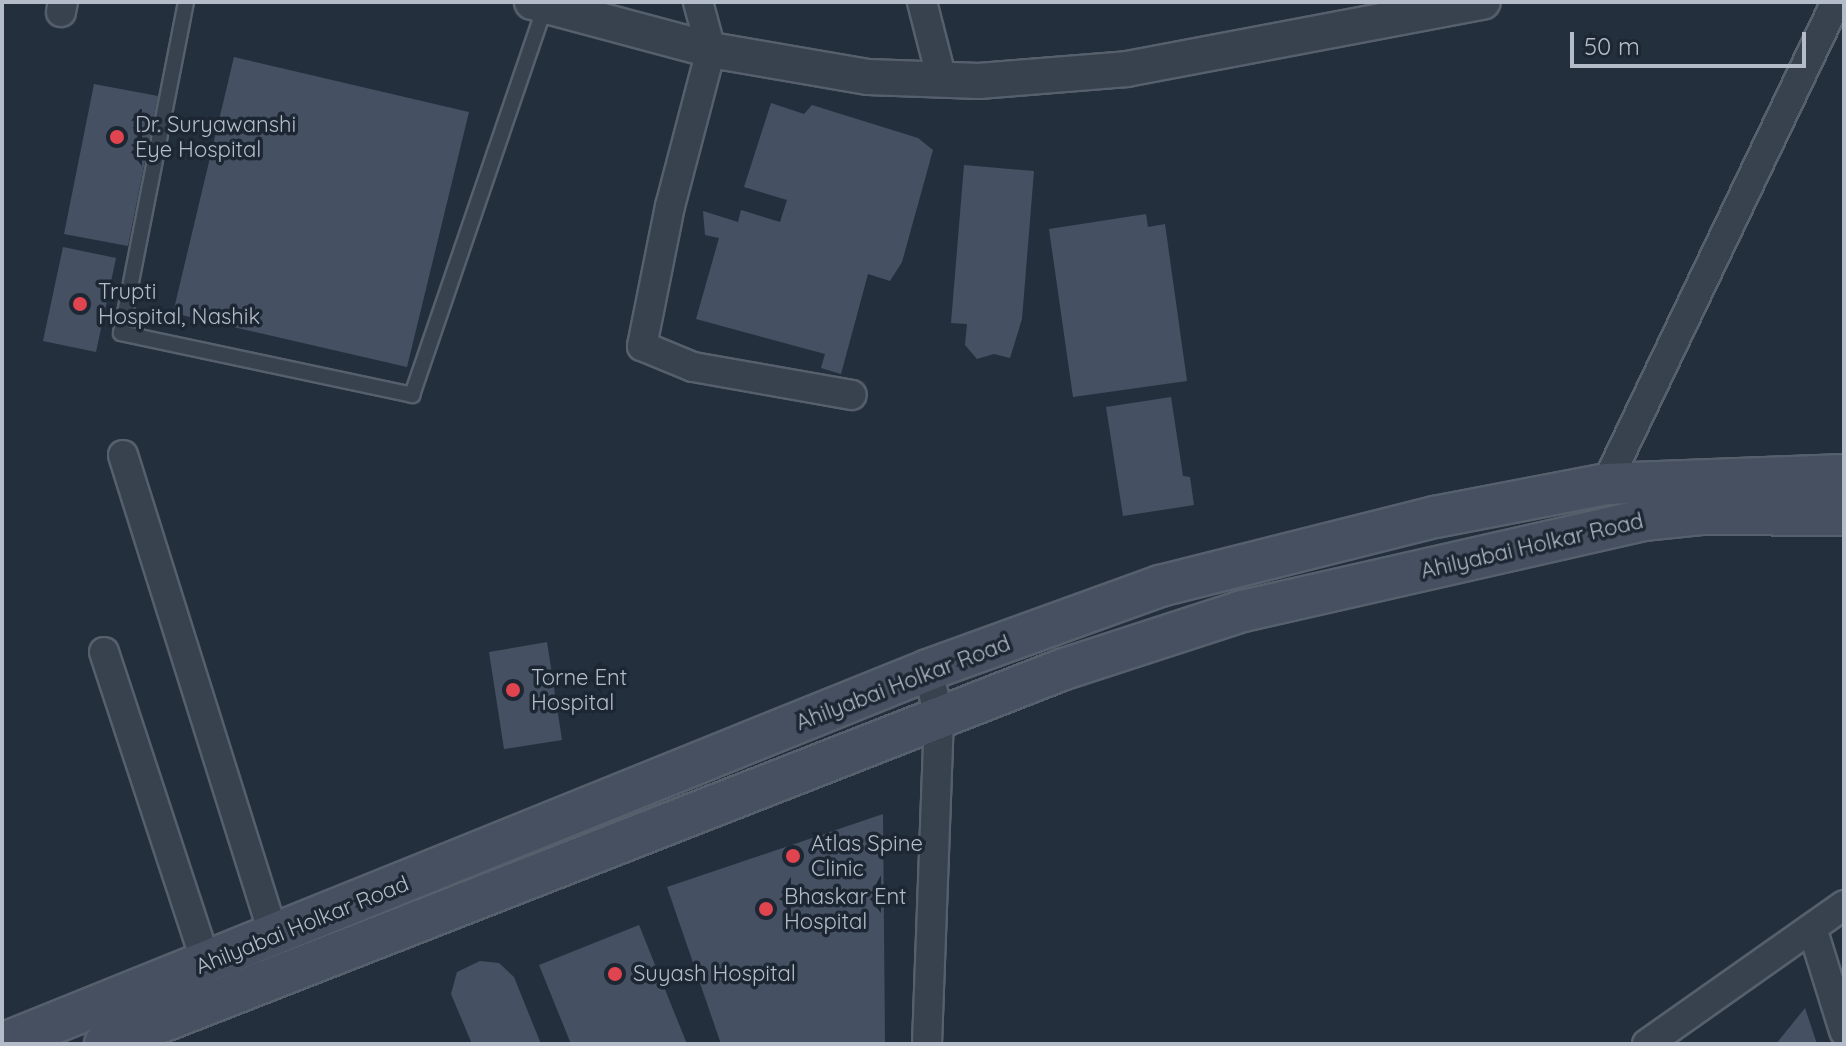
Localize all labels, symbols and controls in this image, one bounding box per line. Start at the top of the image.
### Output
scale bar [1574,16,1810,66]
text: 50 m [1584,31,1640,61]
place label: Dr. Suryawanshi Eye Hospital [135,111,296,162]
marker: Dr. Suryawanshi Eye Hospital [106,126,128,148]
place label: Trupti Hospital, Nashik [98,278,260,330]
marker: Trupti Hospital, Nashik [69,293,91,315]
street label: Ahilyabai Holkar Road [1418,508,1646,584]
street label: Ahilyabai Holkar Road [792,630,1014,736]
place label: Torne Ent Hospital [531,664,627,716]
marker: Torne Ent Hospital [502,679,524,701]
place label: Atlas Spine Clinic [811,830,923,882]
marker: Atlas Spine Clinic [782,845,804,867]
street label: Ahilyabai Holkar Road [192,870,412,980]
place label: Bhaskar Ent Hospital [784,883,907,934]
marker: Bhaskar Ent Hospital [755,898,777,920]
place label: Suyash Hospital [633,961,796,987]
marker: Suyash Hospital [604,963,626,985]

